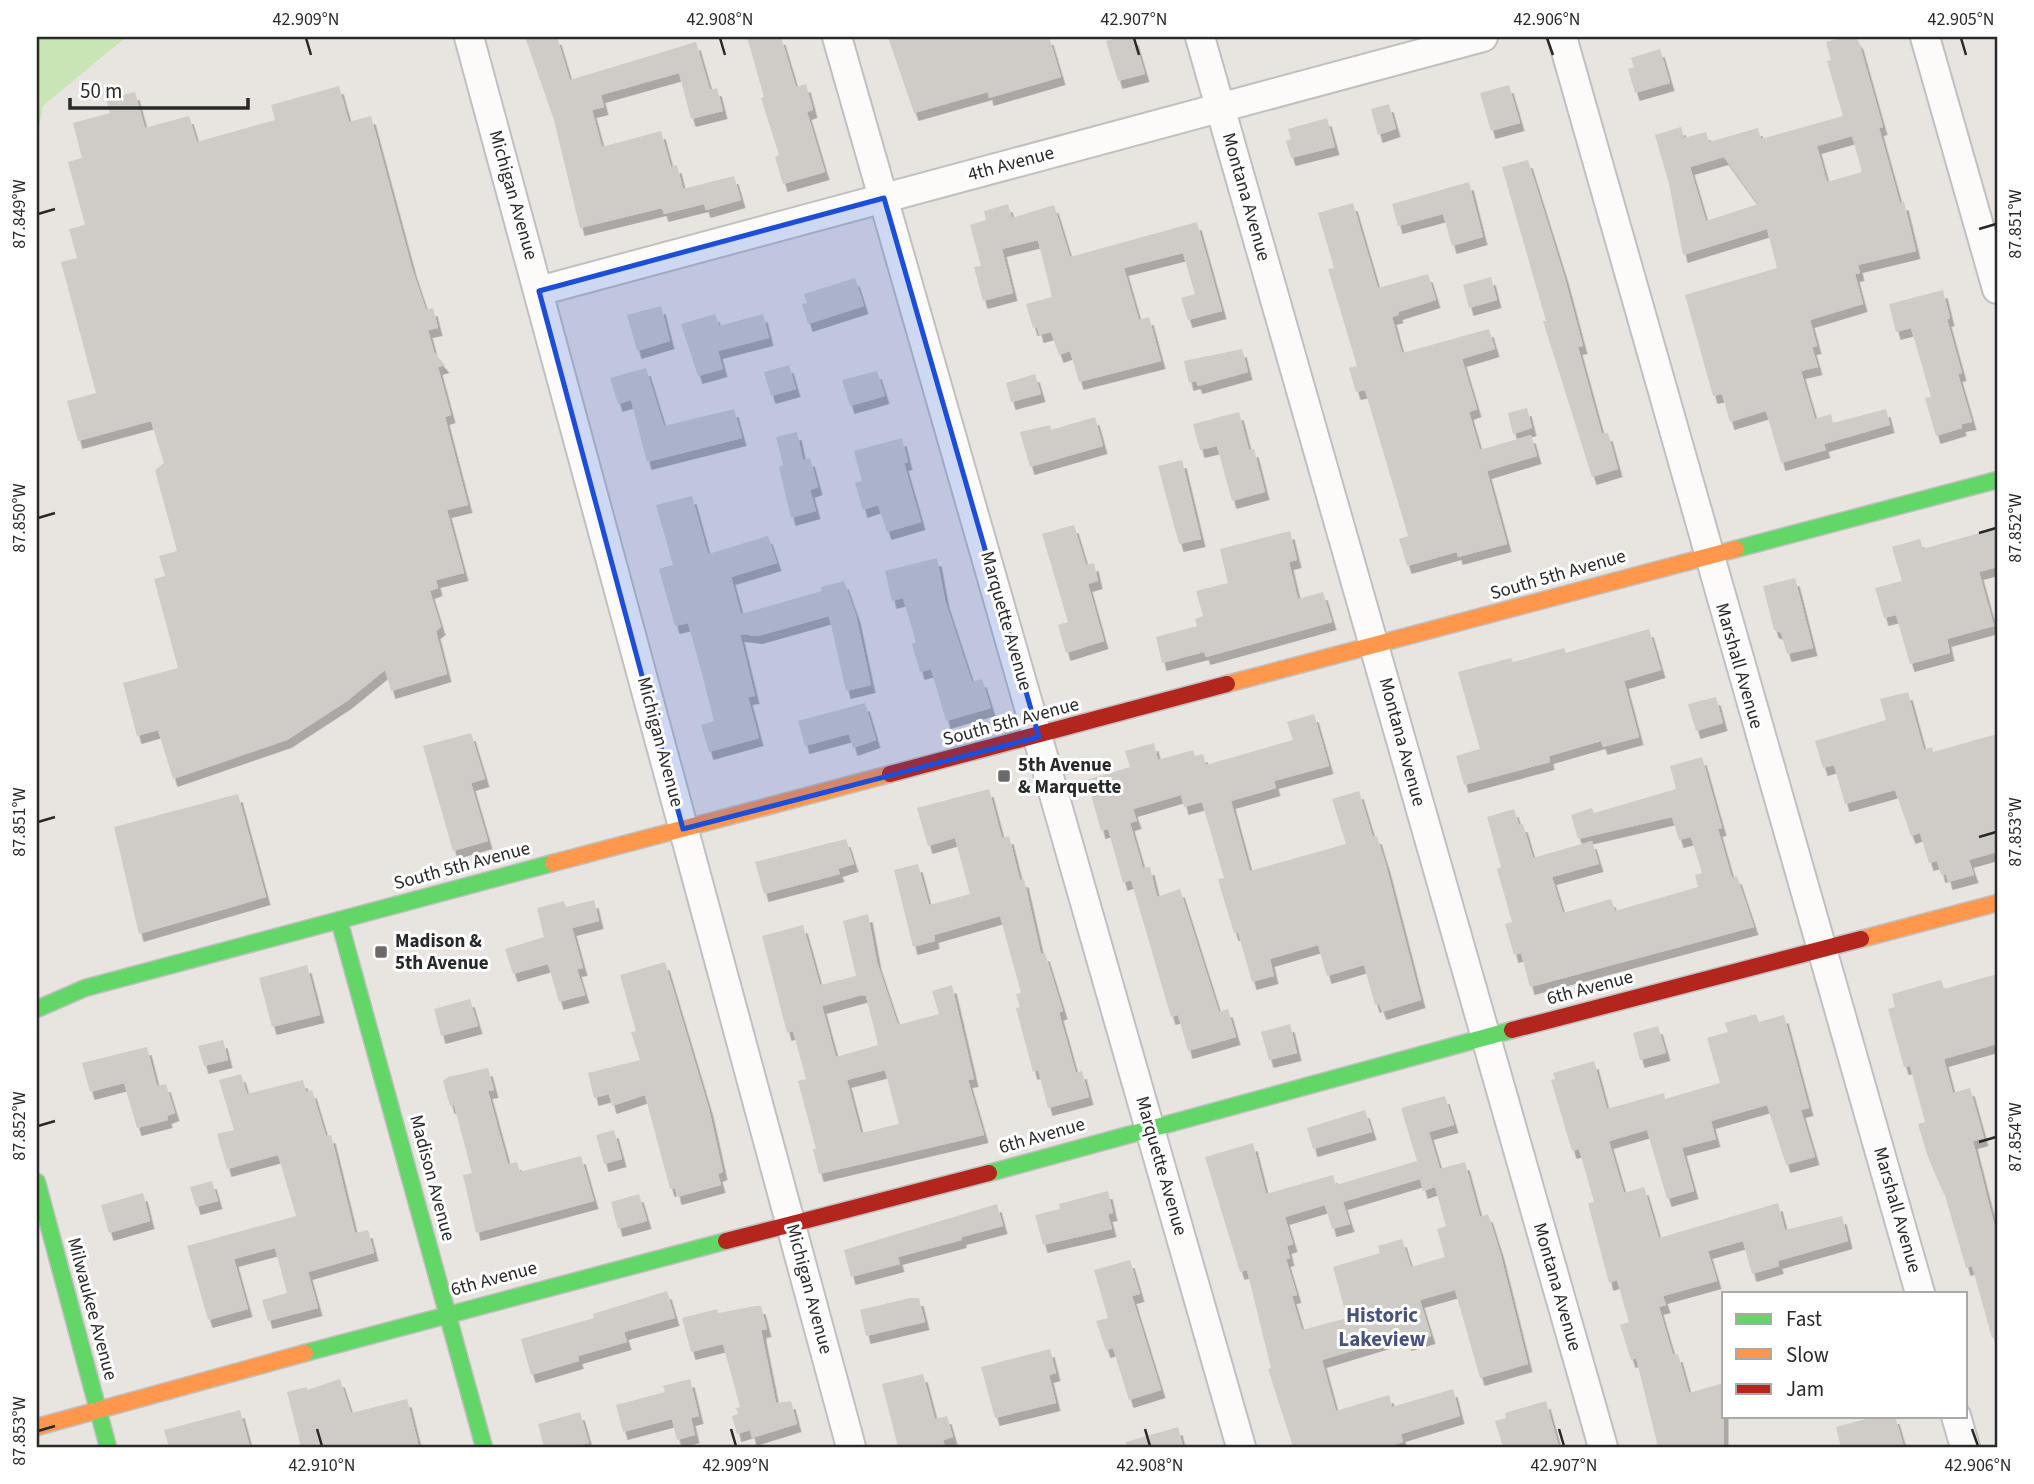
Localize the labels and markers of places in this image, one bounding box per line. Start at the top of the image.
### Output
place label: 5th Avenue & Marquette [1018,752,1121,801]
marker: 5th Avenue & Marquette [996,768,1012,784]
place label: Madison & 5th Avenue [395,928,489,977]
marker: Madison & 5th Avenue [373,944,389,960]

